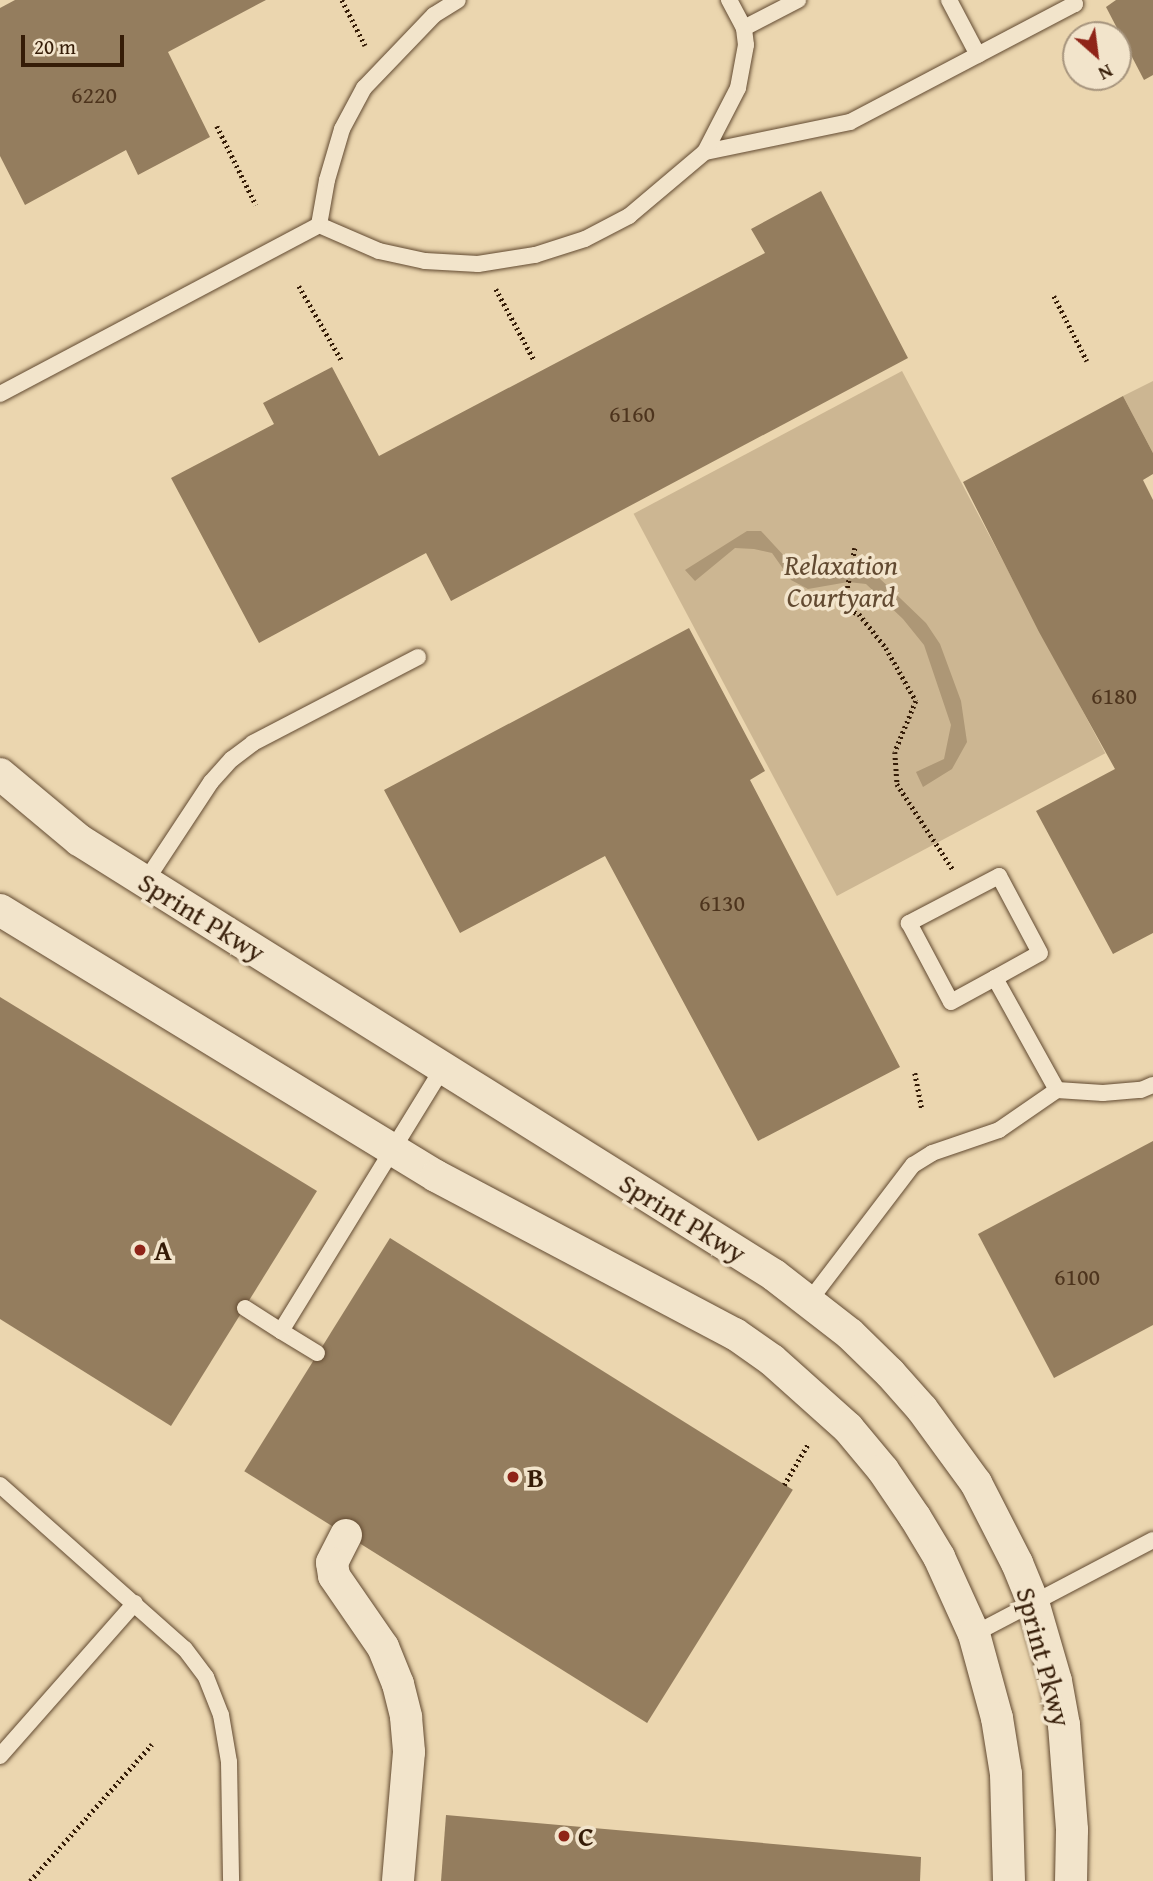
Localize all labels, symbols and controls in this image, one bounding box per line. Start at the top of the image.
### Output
scale bar [24,21,128,65]
north arrow [1062,21,1132,91]
text: 20 m [34,31,76,62]
text: N [1094,57,1118,88]
house number: 6220 [71,81,117,109]
house number: 6160 [609,400,655,428]
park label: Relaxation Courtyard [784,548,898,614]
house number: 6180 [1091,682,1137,710]
street label: Sprint Pkwy [132,865,272,969]
house number: 6130 [699,889,745,917]
street label: Sprint Pkwy [613,1166,753,1270]
place label: A [154,1233,172,1267]
marker: A [132,1242,148,1258]
house number: 6100 [1054,1263,1100,1291]
place label: B [527,1460,544,1494]
marker: B [505,1469,521,1485]
street label: Sprint Pkwy [1009,1584,1079,1730]
place label: C [578,1819,594,1853]
marker: C [556,1828,572,1844]

